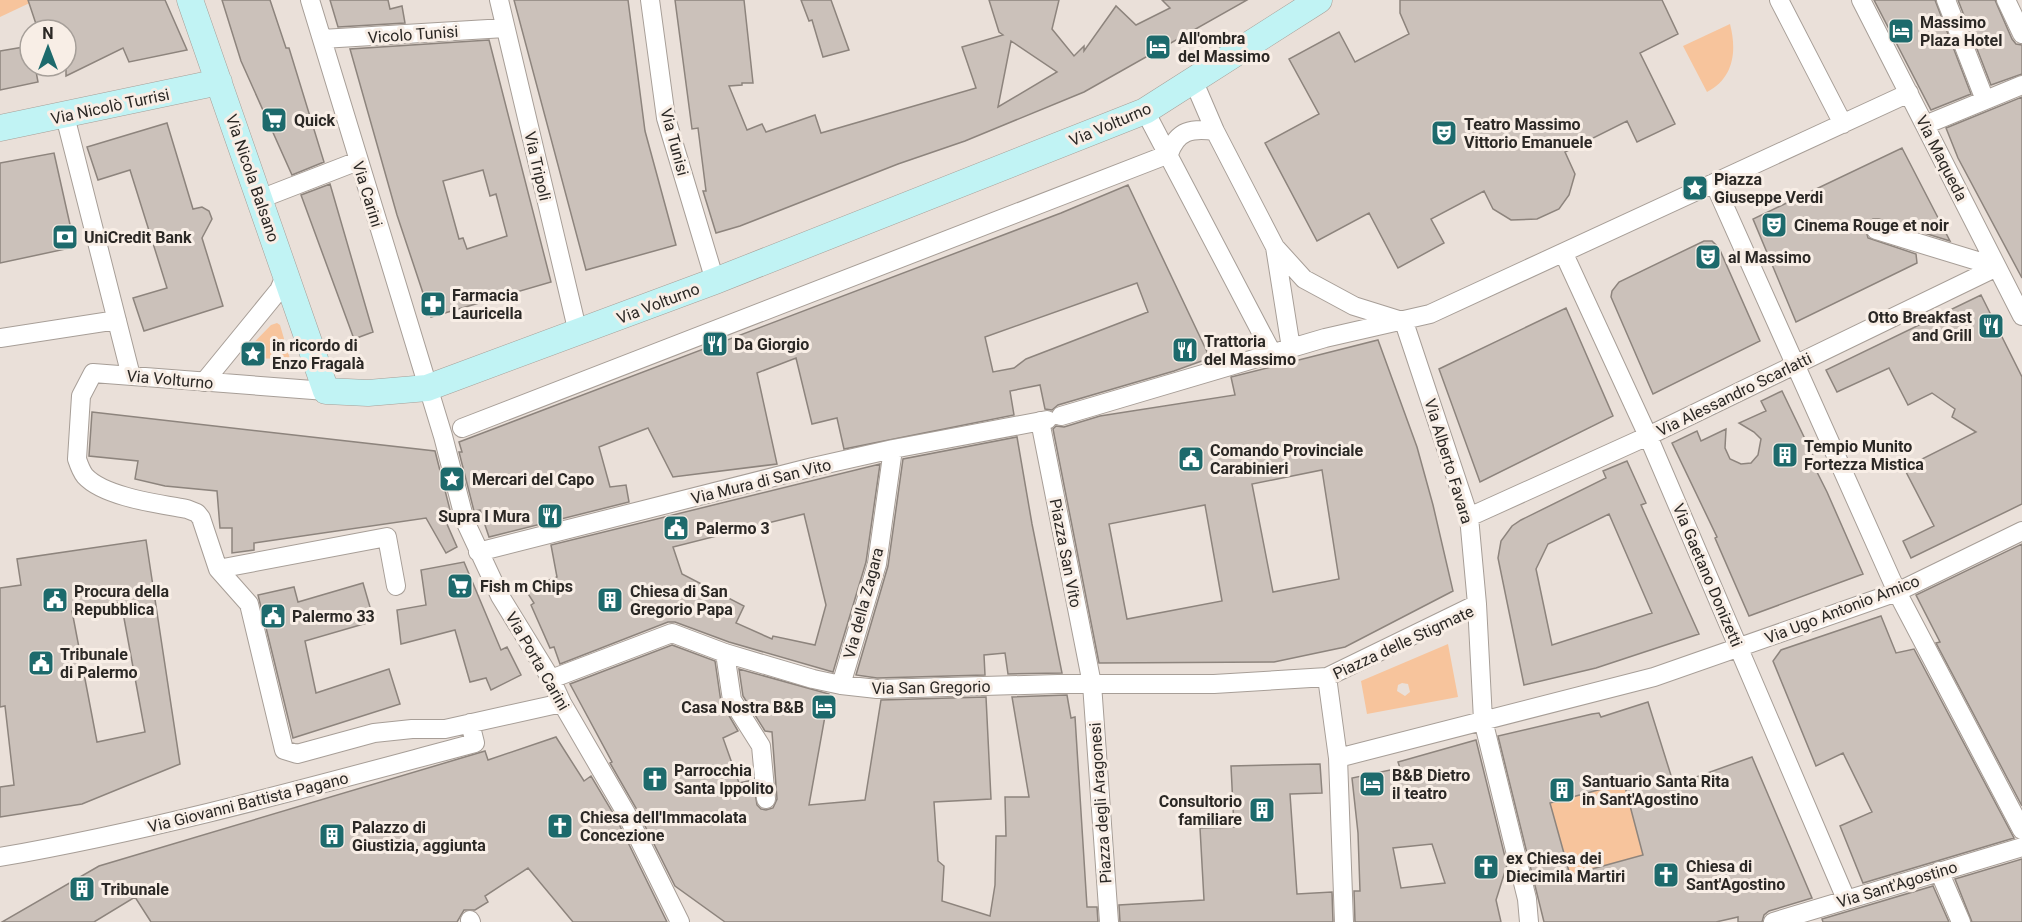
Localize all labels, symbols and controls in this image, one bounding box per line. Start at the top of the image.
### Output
place label: Massimo Plaza Hotel [1920,13,2002,50]
hotel icon: Massimo Plaza Hotel [1886,16,1916,46]
north arrow [18,18,78,78]
street label: Vicolo Tunisi [367,22,459,47]
text: N [42,24,54,43]
place label: All'ombra del Massimo [1178,29,1270,66]
hotel icon: All'ombra del Massimo [1143,32,1173,62]
street label: Via Nicolò Turrisi [49,85,171,128]
street label: Via Volturno [1066,99,1154,150]
supermarket icon: Quick [259,105,289,135]
street label: Via Tunisi [656,106,693,178]
place label: Quick [294,111,336,130]
street label: Via Nicola Balsano [222,112,283,244]
street label: Via Maqueda [1912,112,1971,204]
place label: Teatro Massimo Vittorio Emanuele [1464,115,1593,152]
theatre icon: Teatro Massimo Vittorio Emanuele [1429,118,1459,148]
street label: Via Tripoli [520,130,555,203]
street label: Via Carini [349,159,387,229]
place label: Piazza Giuseppe Verdi [1714,170,1823,207]
place icon: Piazza Giuseppe Verdi [1680,173,1710,203]
theatre icon: Cinema Rouge et noir [1759,210,1789,240]
place label: Cinema Rouge et noir [1794,216,1949,235]
bank icon: UniCredit Bank [50,222,80,252]
place label: UniCredit Bank [84,228,192,247]
theatre icon: al Massimo [1693,242,1723,272]
place label: al Massimo [1728,248,1811,267]
street label: Via Volturno [614,279,702,328]
place label: Farmacia Lauricella [452,286,523,323]
pharmacy icon: Farmacia Lauricella [418,289,448,319]
place label: Otto Breakfast and Grill [1868,308,1973,345]
restaurant icon: Otto Breakfast and Grill [1976,311,2006,341]
restaurant icon: Da Giorgio [700,329,730,359]
place label: Trattoria del Massimo [1204,332,1296,369]
place label: Da Giorgio [734,335,809,354]
restaurant icon: Trattoria del Massimo [1170,335,1200,365]
place label: in ricordo di Enzo Fragalà [272,336,365,373]
place icon: in ricordo di Enzo Fragalà [238,339,268,369]
street label: Via Alessandro Scarlatti [1654,349,1815,440]
street label: Via Volturno [126,366,214,393]
street label: Via Alberto Favara [1420,396,1477,526]
place label: Tempio Munito Fortezza Mistica [1804,437,1924,474]
building icon: Tempio Munito Fortezza Mistica [1770,440,1800,470]
place label: Comando Provinciale Carabinieri [1210,441,1363,478]
public building icon: Comando Provinciale Carabinieri [1176,444,1206,474]
street label: Via Mura di San Vito [689,455,833,508]
place icon: Mercari del Capo [437,464,467,494]
place label: Mercari del Capo [472,470,594,489]
street label: Piazza San Vito [1046,497,1085,609]
restaurant icon: Supra I Mura [535,501,565,531]
street label: Via Gaetano Donizetti [1669,501,1746,650]
place label: Supra I Mura [438,507,530,526]
public building icon: Palermo 3 [661,513,691,543]
place label: Palermo 3 [696,519,770,538]
street label: Via della Zagara [839,545,887,661]
supermarket icon: Fish m Chips [445,571,475,601]
street label: Via Ugo Antonio Amico [1762,571,1922,648]
place label: Fish m Chips [480,577,573,596]
place label: Procura della Repubblica [74,582,170,619]
place label: Chiesa di San Gregorio Papa [630,582,733,619]
public building icon: Procura della Repubblica [40,585,70,615]
building icon: Chiesa di San Gregorio Papa [595,585,625,615]
public building icon: Palermo 33 [258,601,288,631]
street label: Piazza delle Stigmate [1330,602,1477,683]
place label: Palermo 33 [292,607,375,626]
street label: Via Porta Carini [502,609,573,714]
place label: Tribunale di Palermo [60,645,138,682]
public building icon: Tribunale di Palermo [26,648,56,678]
street label: Via San Gregorio [871,677,991,698]
hotel icon: Casa Nostra B&B [809,692,839,722]
place label: Casa Nostra B&B [681,698,804,717]
street label: Piazza degli Aragonesi [1085,722,1116,884]
place label: Parrocchia Santa Ippolito [674,761,774,798]
church icon: Parrocchia Santa Ippolito [640,764,670,794]
place label: B&B Dietro il teatro [1392,766,1470,803]
street label: Via Giovanni Battista Pagano [146,768,350,837]
hotel icon: B&B Dietro il teatro [1357,769,1387,799]
place label: Santuario Santa Rita in Sant'Agostino [1582,772,1730,809]
building icon: Santuario Santa Rita in Sant'Agostino [1547,775,1577,805]
place label: Consultorio familiare [1159,792,1242,829]
building icon: Consultorio familiare [1247,795,1277,825]
place label: Chiesa dell'Immacolata Concezione [580,808,747,845]
church icon: Chiesa dell'Immacolata Concezione [545,811,575,841]
place label: Palazzo di Giustizia, aggiunta [352,818,486,855]
building icon: Palazzo di Giustizia, aggiunta [317,821,347,851]
place label: ex Chiesa dei Diecimila Martiri [1506,849,1625,886]
church icon: ex Chiesa dei Diecimila Martiri [1471,852,1501,882]
place label: Chiesa di Sant'Agostino [1686,857,1785,894]
street label: Via Sant'Agostino [1835,857,1960,912]
church icon: Chiesa di Sant'Agostino [1651,860,1681,890]
building icon: Tribunale [67,874,97,904]
place label: Tribunale [101,880,169,899]

